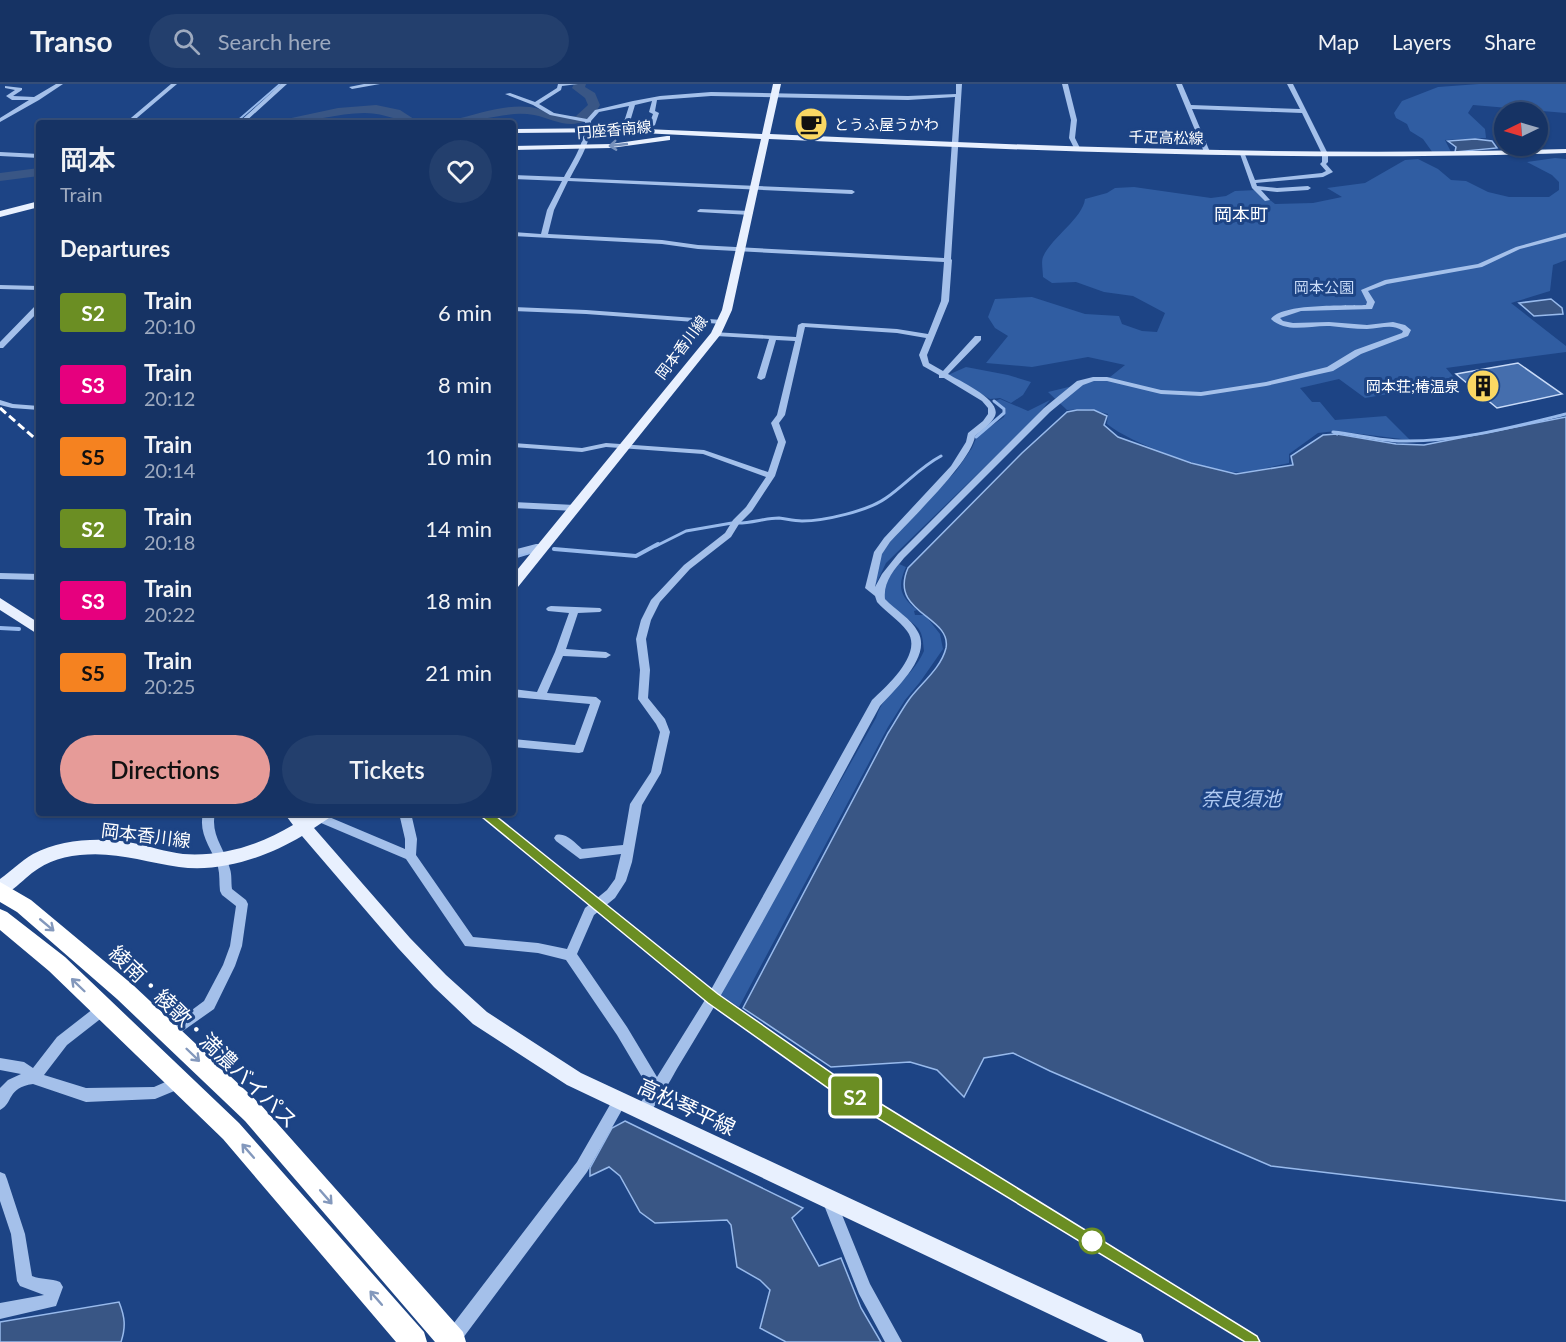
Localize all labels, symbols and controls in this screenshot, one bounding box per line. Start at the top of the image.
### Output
search box [149,14,569,68]
text: Transo [30,24,113,58]
icon: search [170,25,203,58]
text: Search here [218,28,331,55]
text: Map [1318,29,1359,54]
text: Layers [1392,29,1451,54]
text: Share [1484,29,1536,54]
north arrow [1494,102,1548,156]
map controls [1494,102,1548,156]
cafe icon: とうふ屋うかわ [793,106,829,142]
place label: とうふ屋うかわ [834,115,939,133]
street label: 円座香南線 [576,117,652,141]
street label: 千疋高松線 [1128,127,1204,147]
button: heart [429,140,492,203]
one-way arrow [608,140,628,151]
text: 岡本 [60,142,116,176]
text: Train [60,182,103,206]
district label: 岡本町 [1214,203,1268,225]
text: Departures [60,235,170,262]
park label: 岡本公園 [1294,278,1354,296]
text: Train [144,287,192,314]
text: 6 min [438,299,492,326]
text: S2 [81,300,105,325]
street label: 岡本香川線 [651,312,711,382]
text: 20:10 [144,314,195,338]
text: Train [144,359,192,386]
building icon: 岡本荘;椿温泉 [1465,368,1501,404]
text: 8 min [438,371,492,398]
text: S3 [81,372,105,397]
place label: 岡本荘;椿温泉 [1366,377,1460,395]
text: 20:12 [144,386,195,410]
text: Train [144,431,192,458]
text: 10 min [425,443,492,470]
text: S5 [81,444,105,469]
text: 20:14 [144,458,195,482]
text: Train [144,503,192,530]
text: 14 min [425,515,492,542]
text: S2 [81,516,105,541]
text: 20:18 [144,530,195,554]
text: Train [144,575,192,602]
text: 18 min [425,587,492,614]
text: S3 [81,588,105,613]
text: 20:22 [144,602,195,626]
text: Train [144,647,192,674]
text: 21 min [425,659,492,686]
text: S5 [81,660,105,685]
text: 20:25 [144,674,195,698]
button: Directions [60,735,270,804]
button: Tickets [282,735,492,804]
water label: 奈良須池 [1201,786,1283,810]
street label: 岡本香川線 [100,819,192,851]
one-way arrow [39,919,55,932]
street label: 綾南・綾歌・満濃バイパス [105,940,303,1132]
one-way arrow [71,978,86,992]
one-way arrow [185,1048,200,1062]
street label: 高松琴平線 [634,1072,740,1140]
line badge: S2 [828,1076,882,1116]
text: S2 [843,1084,867,1109]
one-way arrow [241,1144,255,1159]
one-way arrow [320,1189,333,1205]
unlabelled marker [1079,1228,1105,1254]
one-way arrow [369,1290,382,1306]

